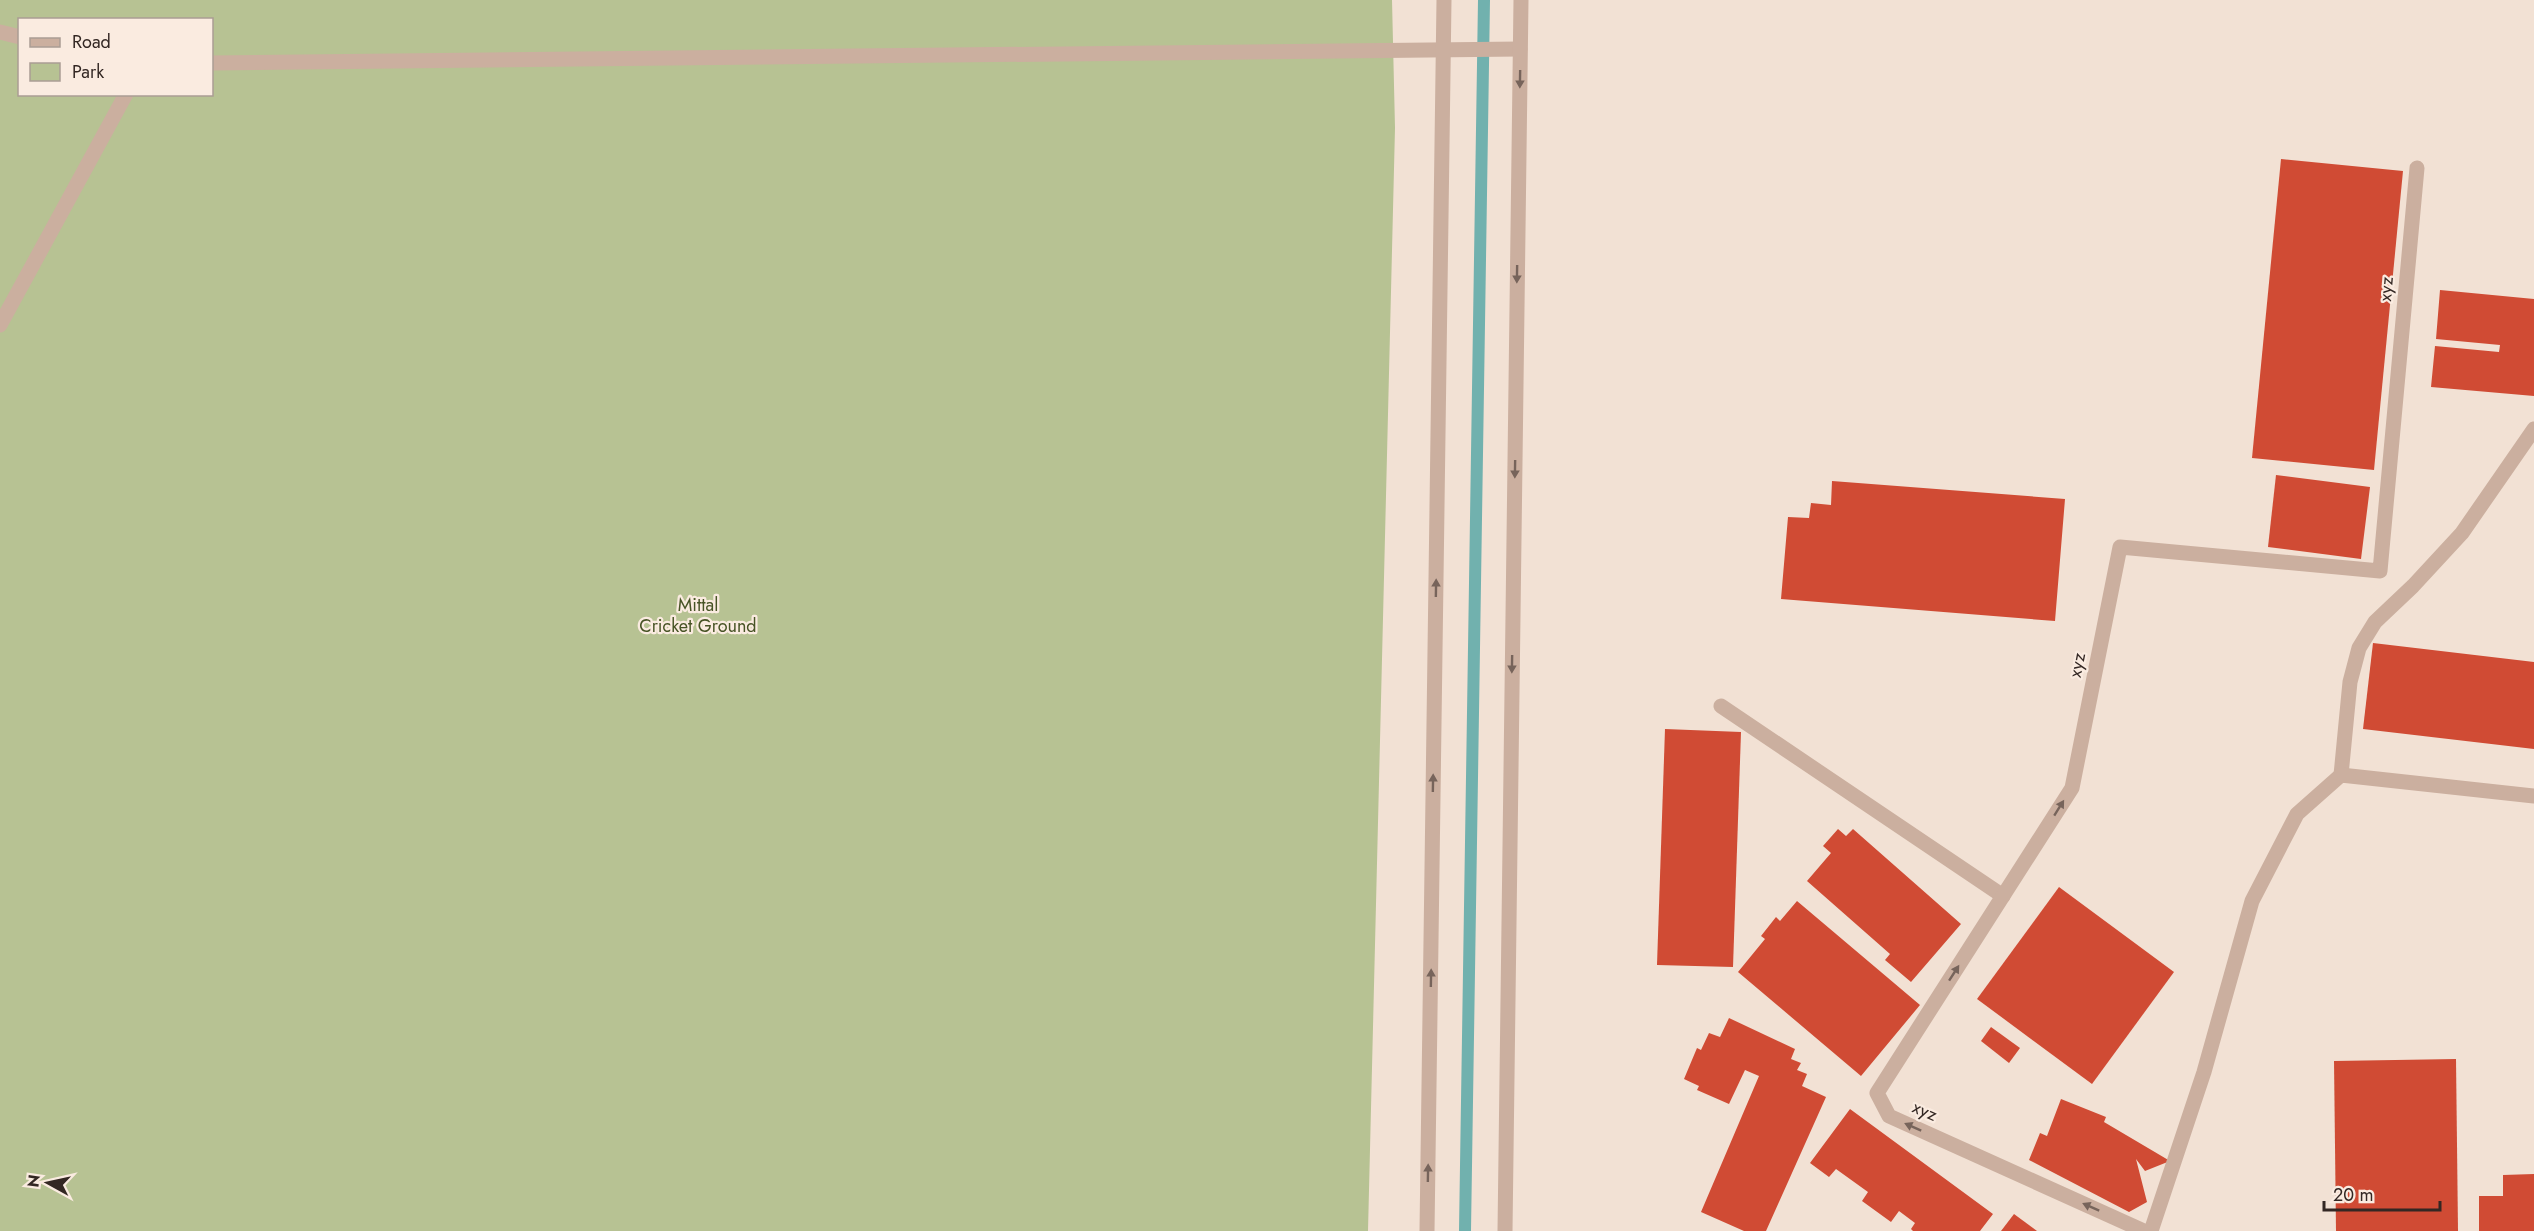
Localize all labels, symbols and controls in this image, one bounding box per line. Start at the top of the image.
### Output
legend [18,18,213,96]
text: Road [72,29,111,55]
text: Park [72,59,104,85]
one-way arrow [1515,70,1525,89]
one-way arrow [1512,265,1522,284]
street label: xyz [2372,275,2400,302]
one-way arrow [1510,460,1519,479]
one-way arrow [1431,578,1441,597]
park label: Mittal Cricket Ground [639,592,757,639]
street label: xyz [2062,650,2092,680]
one-way arrow [1507,655,1517,674]
one-way arrow [1428,773,1438,792]
one-way arrow [2053,800,2064,816]
one-way arrow [1949,964,1960,981]
one-way arrow [1426,968,1435,987]
street label: xyz [1908,1094,1942,1128]
one-way arrow [1904,1121,1922,1131]
north arrow [18,1153,78,1213]
one-way arrow [1423,1163,1433,1182]
text: N [21,1173,46,1189]
scale bar [2324,1174,2440,1212]
text: 20 m [2333,1182,2373,1208]
one-way arrow [2081,1202,2099,1212]

